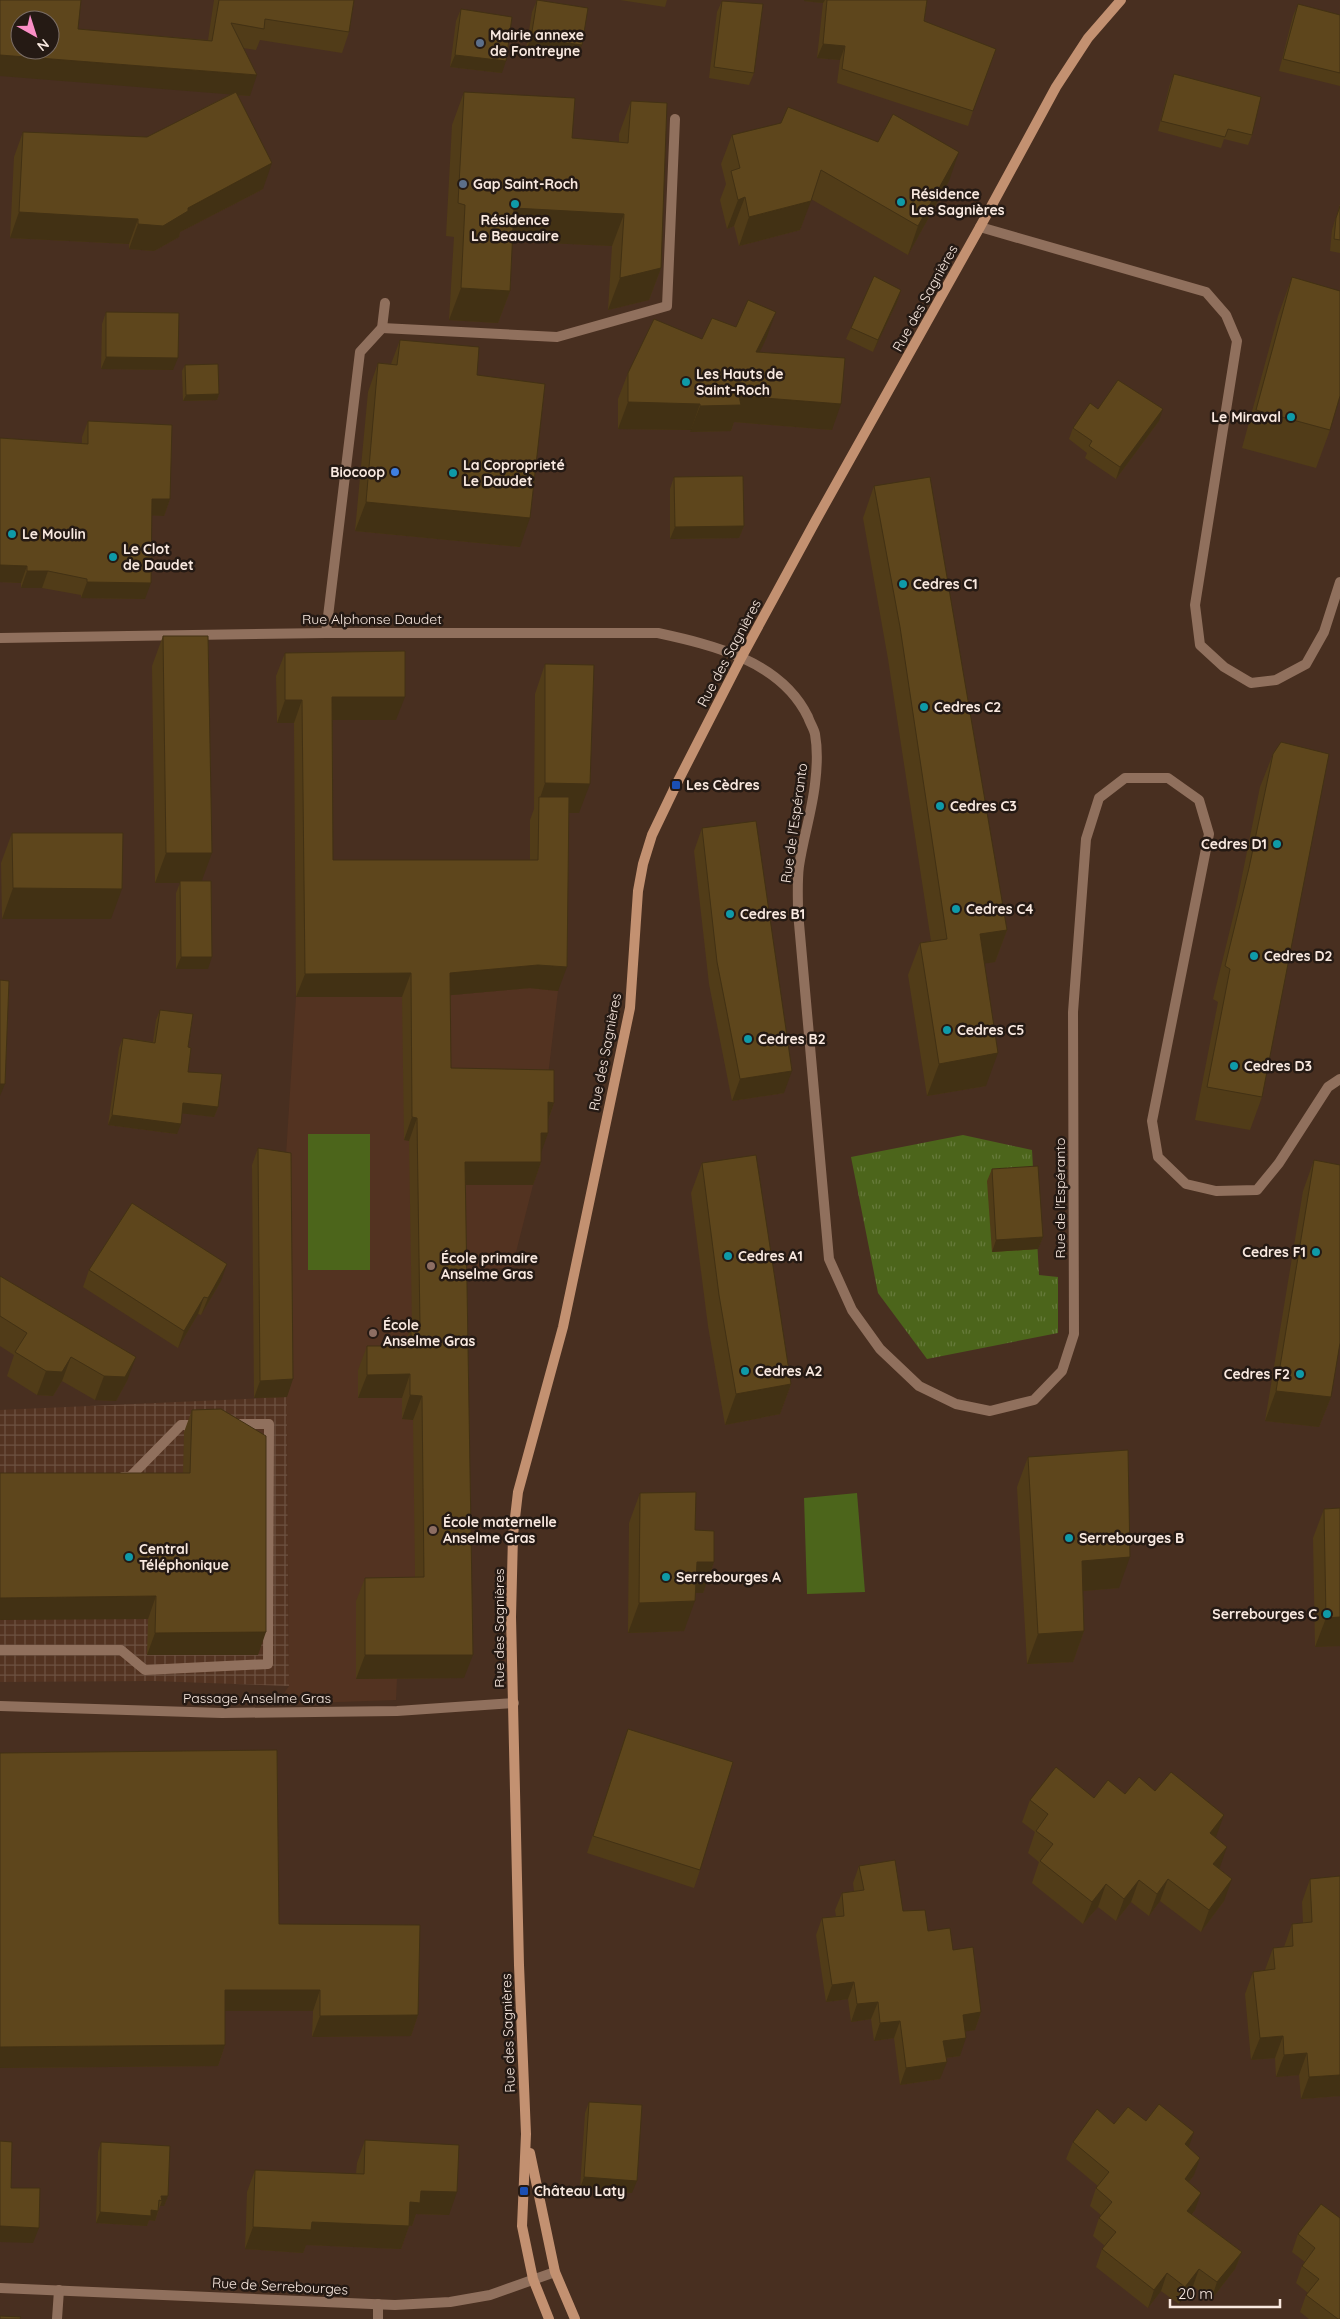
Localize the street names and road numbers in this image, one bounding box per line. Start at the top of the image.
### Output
street label: Rue des Sagnières [888,241,962,355]
street label: Rue des Sagnières [693,596,765,710]
street label: Rue Alphonse Daudet [302,610,442,628]
street label: Rue de l'Espéranto [777,762,811,884]
street label: Rue des Sagnières [585,992,625,1112]
street label: Rue de l'Espéranto [1051,1138,1069,1258]
street label: Rue des Sagnières [490,1568,508,1688]
street label: Passage Anselme Gras [183,1689,331,1707]
street label: Rue des Sagnières [497,1973,519,2093]
street label: Rue de Serrebourges [211,2273,349,2299]

